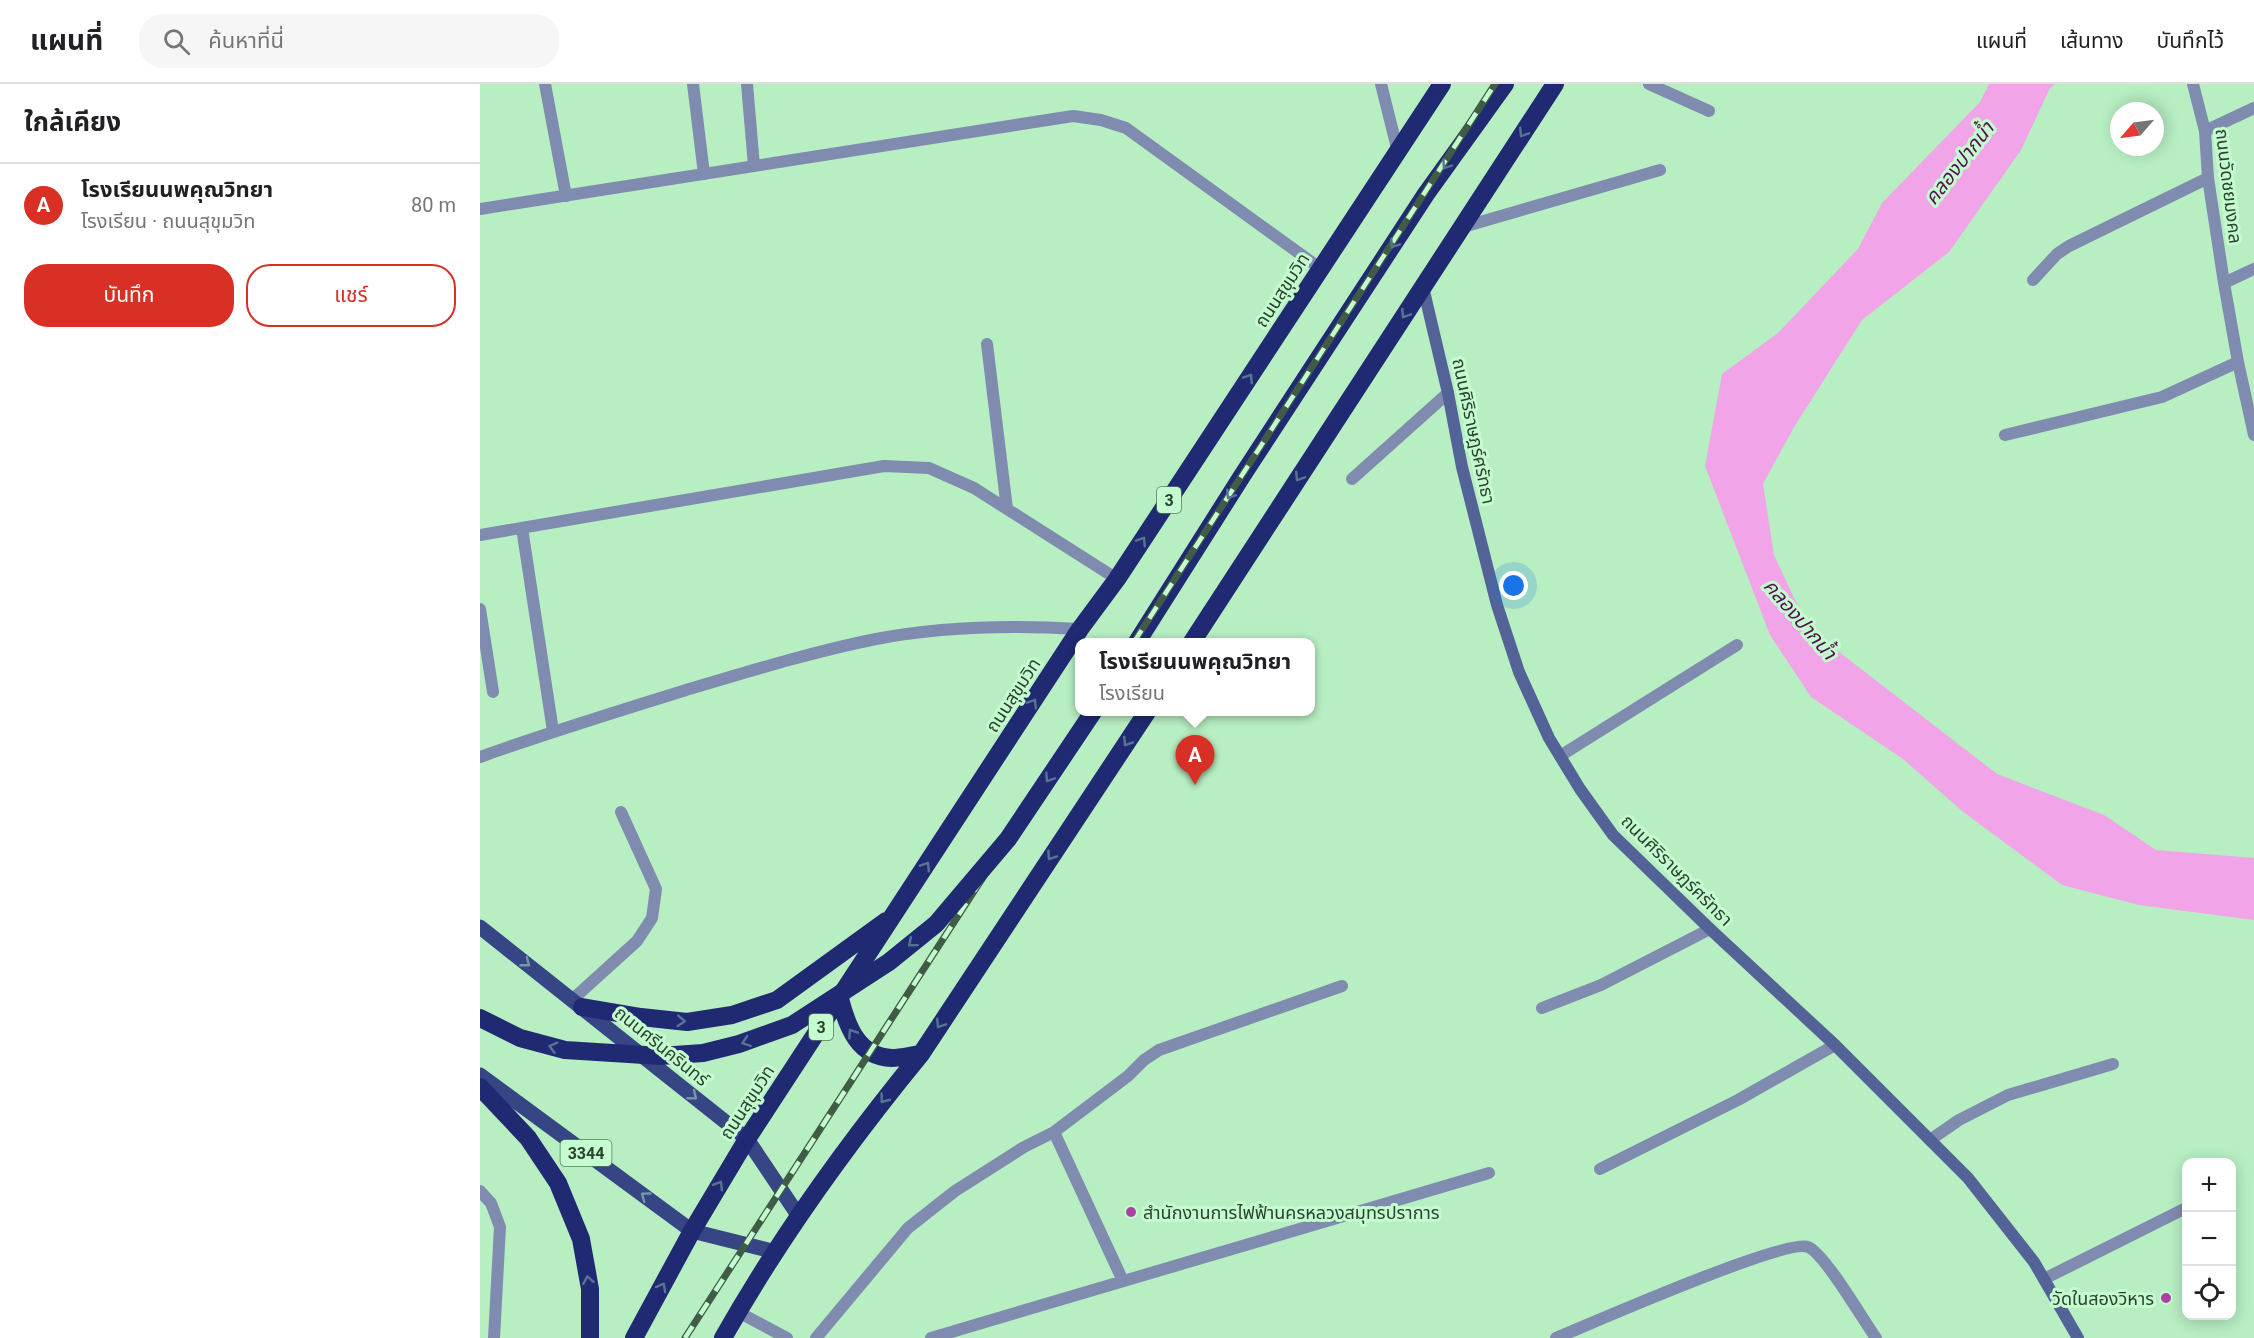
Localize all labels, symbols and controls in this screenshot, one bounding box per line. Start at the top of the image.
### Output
search box [139,14,559,68]
text: แผนที่ [30,24,103,57]
icon: search [160,25,193,58]
text: ค้นหาที่นี่ [208,28,284,53]
text: แผนที่ [1976,29,2027,53]
text: เส้นทาง [2060,29,2124,53]
text: บันทึกไว้ [2157,29,2224,53]
north arrow [2110,102,2164,156]
text: ใกล้เคียง [24,107,121,137]
water label: คลองปากน้ำ [1918,115,1999,209]
one-way arrow [1519,127,1531,137]
street label: ถนนวัดชยมงคล [2212,127,2246,245]
one-way arrow [1442,159,1453,170]
text: โรงเรียนนพคุณวิทยา [81,177,273,202]
text: A [37,193,50,217]
text: 80 m [411,193,456,217]
text: โรงเรียน · ถนนสุขุมวิท [81,209,255,233]
one-way arrow [1390,237,1401,248]
street label: ถนนสุขุมวิท [1250,249,1314,331]
button: บันทึก [24,264,234,327]
button: แชร์ [246,264,456,327]
one-way arrow [1401,308,1413,318]
street label: ถนนศิริราษฎร์ศรัทธา [1448,356,1500,506]
one-way arrow [1242,374,1253,385]
one-way arrow [1295,471,1306,482]
road number: 3 [1157,487,1181,513]
one-way arrow [1226,489,1238,499]
one-way arrow [1134,537,1146,547]
your location [1499,571,1528,600]
water label: คลองปากน้ำ [1759,573,1843,665]
popup [1075,638,1315,716]
text: โรงเรียนนพคุณวิทยา [1099,649,1291,674]
street label: ถนนสุขุมวิท [981,654,1045,736]
text: โรงเรียน [1099,681,1165,705]
one-way arrow [1025,698,1036,709]
one-way arrow [1123,735,1134,746]
pin: A [1176,736,1214,785]
one-way arrow [1046,771,1057,782]
street label: ถนนศิริราษฎร์ศรัทธา [1617,810,1737,930]
one-way arrow [1048,849,1059,860]
one-way arrow [919,862,930,873]
one-way arrow [908,936,919,947]
one-way arrow [520,955,531,966]
street label: ถนนศรีนครินทร์ [611,1002,714,1091]
one-way arrow [677,1014,686,1027]
road number: 3 [809,1014,833,1040]
one-way arrow [935,1018,947,1028]
one-way arrow [848,1028,859,1039]
one-way arrow [741,1034,751,1047]
one-way arrow [548,1042,559,1054]
street label: ถนนสุขุมวิท [715,1061,779,1143]
one-way arrow [686,1088,697,1099]
one-way arrow [880,1093,891,1104]
road number: 3344 [560,1140,612,1166]
map controls [2182,1158,2236,1320]
button: + [2182,1158,2236,1212]
one-way arrow [712,1181,724,1191]
one-way arrow [640,1193,651,1204]
place label: สำนักงานการไฟฟ้านครหลวงสมุทรปราการ [1143,1202,1440,1224]
marker: สำนักงานการไฟฟ้านครหลวงสมุทรปราการ [1124,1205,1138,1219]
button: − [2182,1212,2236,1266]
button: locate [2182,1266,2236,1320]
one-way arrow [582,1275,595,1285]
one-way arrow [655,1282,666,1293]
place label: วัดในสองวิหาร [2052,1288,2154,1309]
marker: วัดในสองวิหาร [2159,1291,2173,1305]

